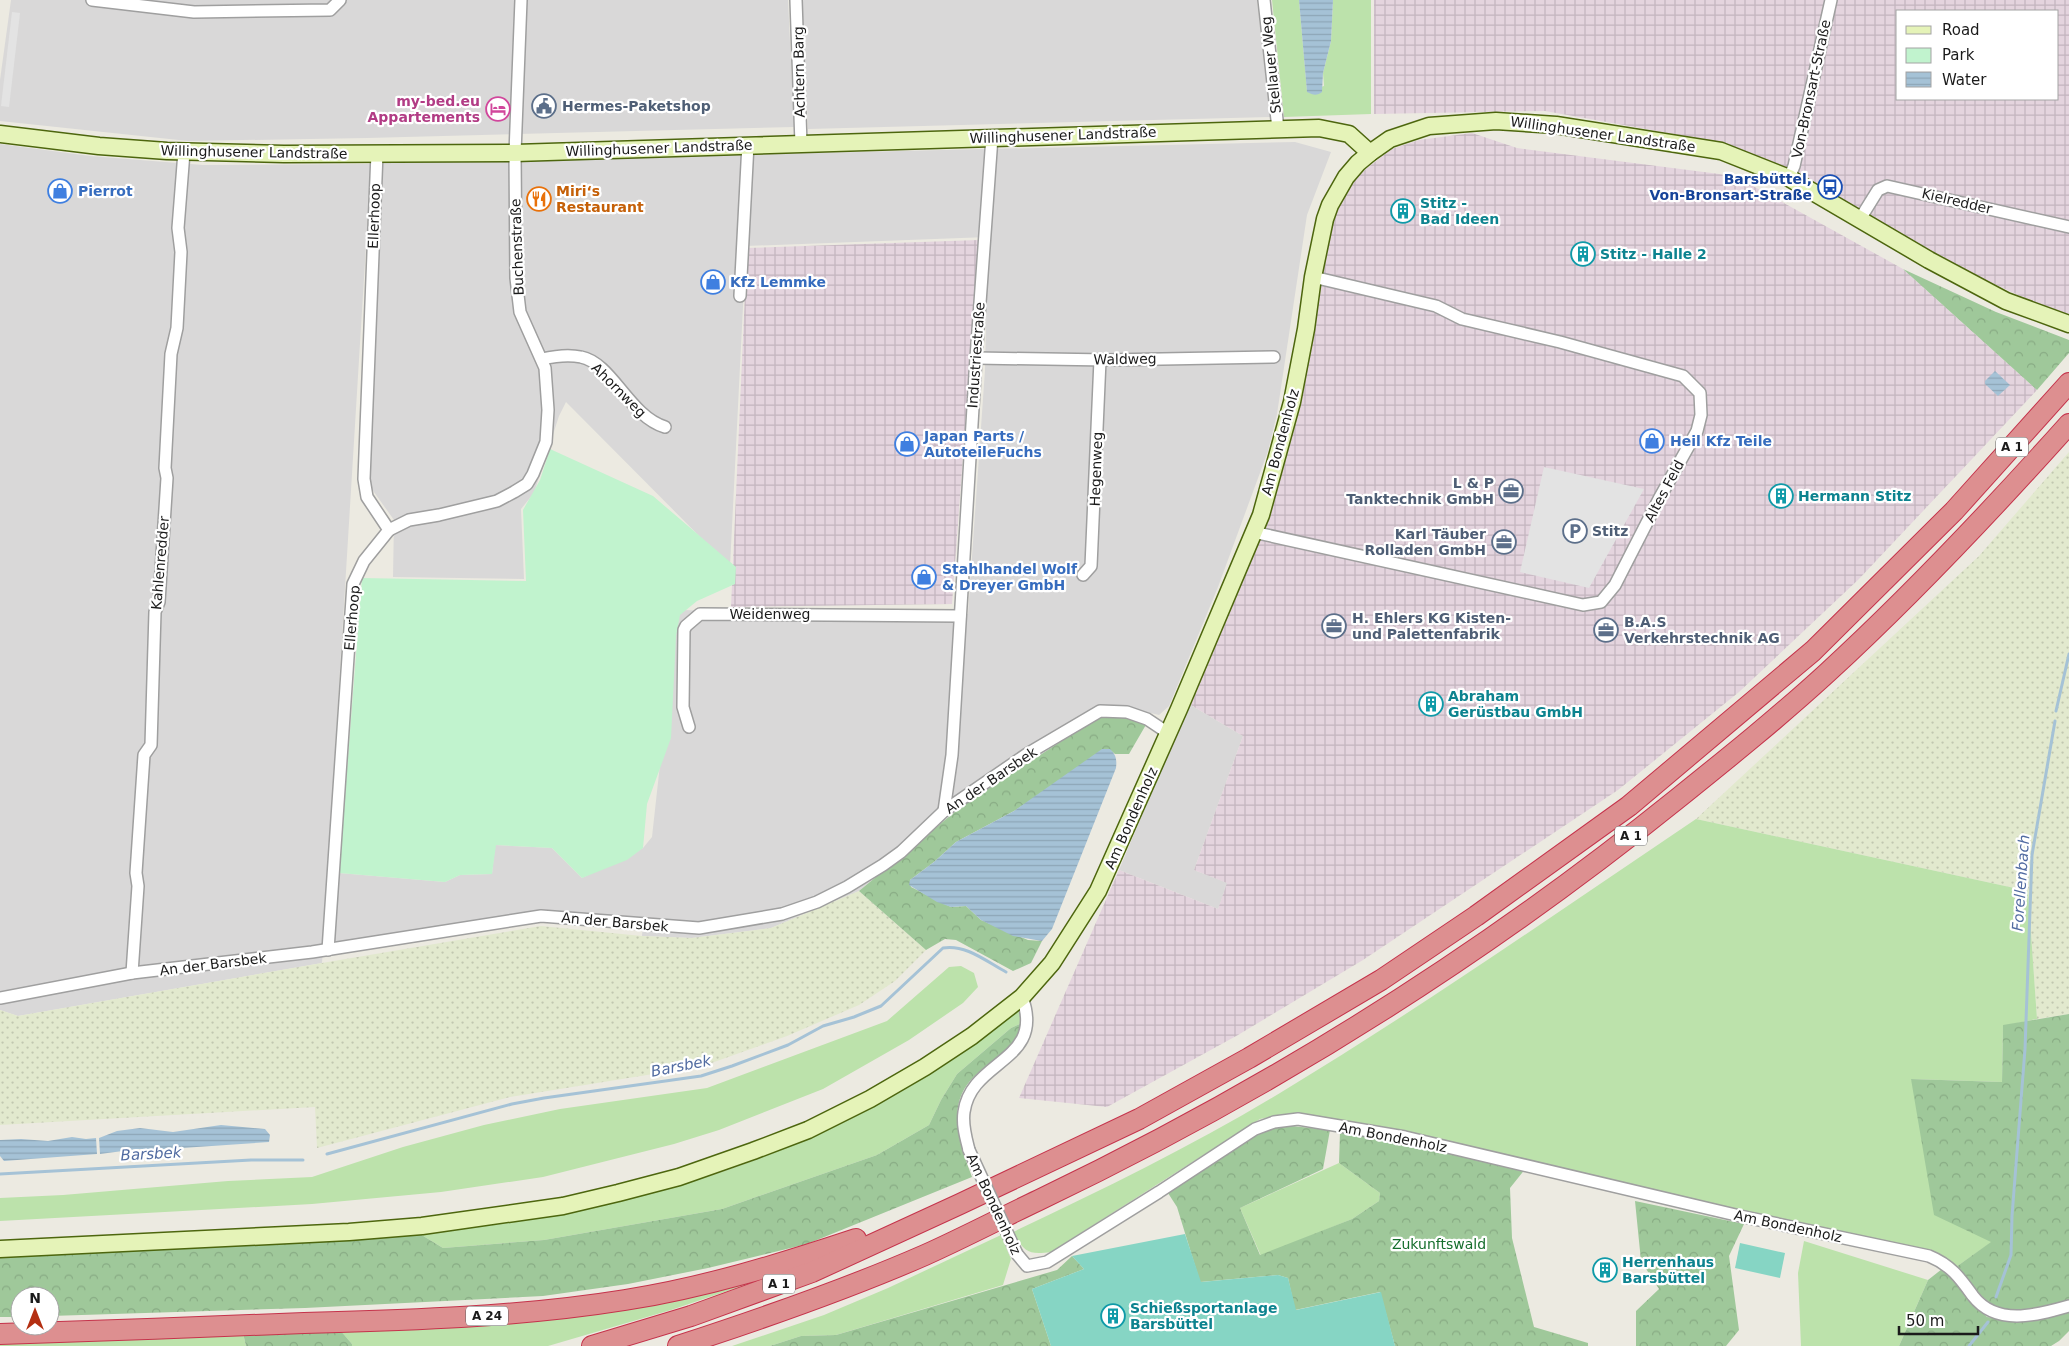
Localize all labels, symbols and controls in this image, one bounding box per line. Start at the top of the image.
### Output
legend [1896,10,2059,100]
street label: Stellauer Weg [1258,16,1284,114]
street label: Von-Bronsart-Straße [1788,18,1834,160]
text: Road [1942,21,1980,39]
street label: Achtern Barg [790,26,808,118]
text: Park [1942,46,1975,64]
text: Water [1942,71,1987,89]
place label: my-bed.eu Appartements [368,93,480,125]
public building icon: Hermes-Paketshop [531,93,557,119]
hotel icon: my-bed.eu Appartements [485,96,511,122]
place label: Hermes-Paketshop [562,98,711,114]
street label: Willinghusener Landstraße [1509,113,1697,155]
street label: Willinghusener Landstraße [969,124,1157,146]
street label: Willinghusener Landstraße [565,137,753,159]
street label: Willinghusener Landstraße [160,142,348,162]
place label: Barsbüttel, Von-Bronsart-Straße [1649,171,1812,203]
bus stop icon: Barsbüttel, Von-Bronsart-Straße [1817,174,1843,200]
shop icon: Pierrot [47,178,73,204]
place label: Pierrot [78,183,133,199]
street label: Ellerhoop [365,183,383,249]
place label: Miri‘s Restaurant [556,183,644,215]
street label: Kielredder [1920,185,1994,217]
restaurant icon: Miri‘s Restaurant [526,186,552,212]
place label: Stitz - Bad Ideen [1420,195,1499,227]
street label: Buchenstraße [507,198,527,296]
building icon: Stitz - Bad Ideen [1390,198,1416,224]
building icon: Stitz - Halle 2 [1570,241,1596,267]
place label: Stitz - Halle 2 [1600,246,1707,262]
shop icon: Kfz Lemmke [700,269,726,295]
place label: Kfz Lemmke [730,274,826,290]
street label: Industriestraße [964,301,988,409]
street label: Waldweg [1093,350,1157,368]
street label: Ahornweg [588,359,650,421]
street label: Am Bondenholz [1258,387,1302,497]
place label: Japan Parts / AutoteileFuchs [923,428,1042,460]
shop icon: Heil Kfz Teile [1639,428,1665,454]
shop icon: Japan Parts / AutoteileFuchs [894,431,920,457]
street label: Hegenweg [1087,432,1105,506]
place label: Heil Kfz Teile [1670,433,1772,449]
road number: A 1 [1996,438,2028,457]
street label: Altes Feld [1641,457,1687,525]
place label: L & P Tanktechnik GmbH [1346,475,1494,507]
office icon: L & P Tanktechnik GmbH [1498,478,1524,504]
building icon: Hermann Stitz [1768,483,1794,509]
place label: Hermann Stitz [1798,488,1911,504]
street label: Kahlenredder [148,515,172,611]
parking icon: Stitz [1562,518,1588,544]
place label: Stitz [1592,523,1628,539]
place label: Karl Täuber Rolladen GmbH [1364,526,1486,558]
office icon: Karl Täuber Rolladen GmbH [1491,529,1517,555]
place label: Stahlhandel Wolf & Dreyer GmbH [942,561,1078,593]
shop icon: Stahlhandel Wolf & Dreyer GmbH [911,564,937,590]
street label: Ellerhoop [341,584,363,651]
street label: Weidenweg [730,606,810,622]
place label: H. Ehlers KG Kisten- und Palettenfabrik [1352,610,1511,642]
office icon: H. Ehlers KG Kisten- und Palettenfabrik [1321,613,1347,639]
place label: B.A.S Verkehrstechnik AG [1624,614,1780,646]
office icon: B.A.S Verkehrstechnik AG [1593,617,1619,643]
place label: Abraham Gerüstbau GmbH [1448,688,1583,720]
building icon: Abraham Gerüstbau GmbH [1418,691,1444,717]
street label: An der Barsbek [942,743,1041,817]
street label: Am Bondenholz [1101,765,1161,871]
road number: A 1 [1615,826,1647,846]
water label: Forellenbach [2009,834,2033,932]
street label: An der Barsbek [561,909,670,935]
street label: An der Barsbek [159,949,268,978]
water label: Barsbek [649,1051,714,1081]
street label: Am Bondenholz [1338,1119,1448,1155]
water label: Barsbek [120,1143,183,1165]
street label: Am Bondenholz [964,1151,1024,1257]
street label: Am Bondenholz [1733,1207,1843,1245]
park label: Zukunftswald [1392,1236,1486,1252]
place label: Herrenhaus Barsbüttel [1622,1254,1714,1286]
building icon: Herrenhaus Barsbüttel [1592,1257,1618,1283]
road number: A 1 [763,1274,795,1294]
north arrow [10,1286,60,1336]
text: N [29,1290,41,1306]
place label: Schießsportanlage Barsbüttel [1130,1300,1277,1332]
building icon: Schießsportanlage Barsbüttel [1100,1303,1126,1329]
scale bar [1899,1304,1978,1336]
road number: A 24 [466,1306,508,1325]
text: 50 m [1906,1312,1944,1330]

